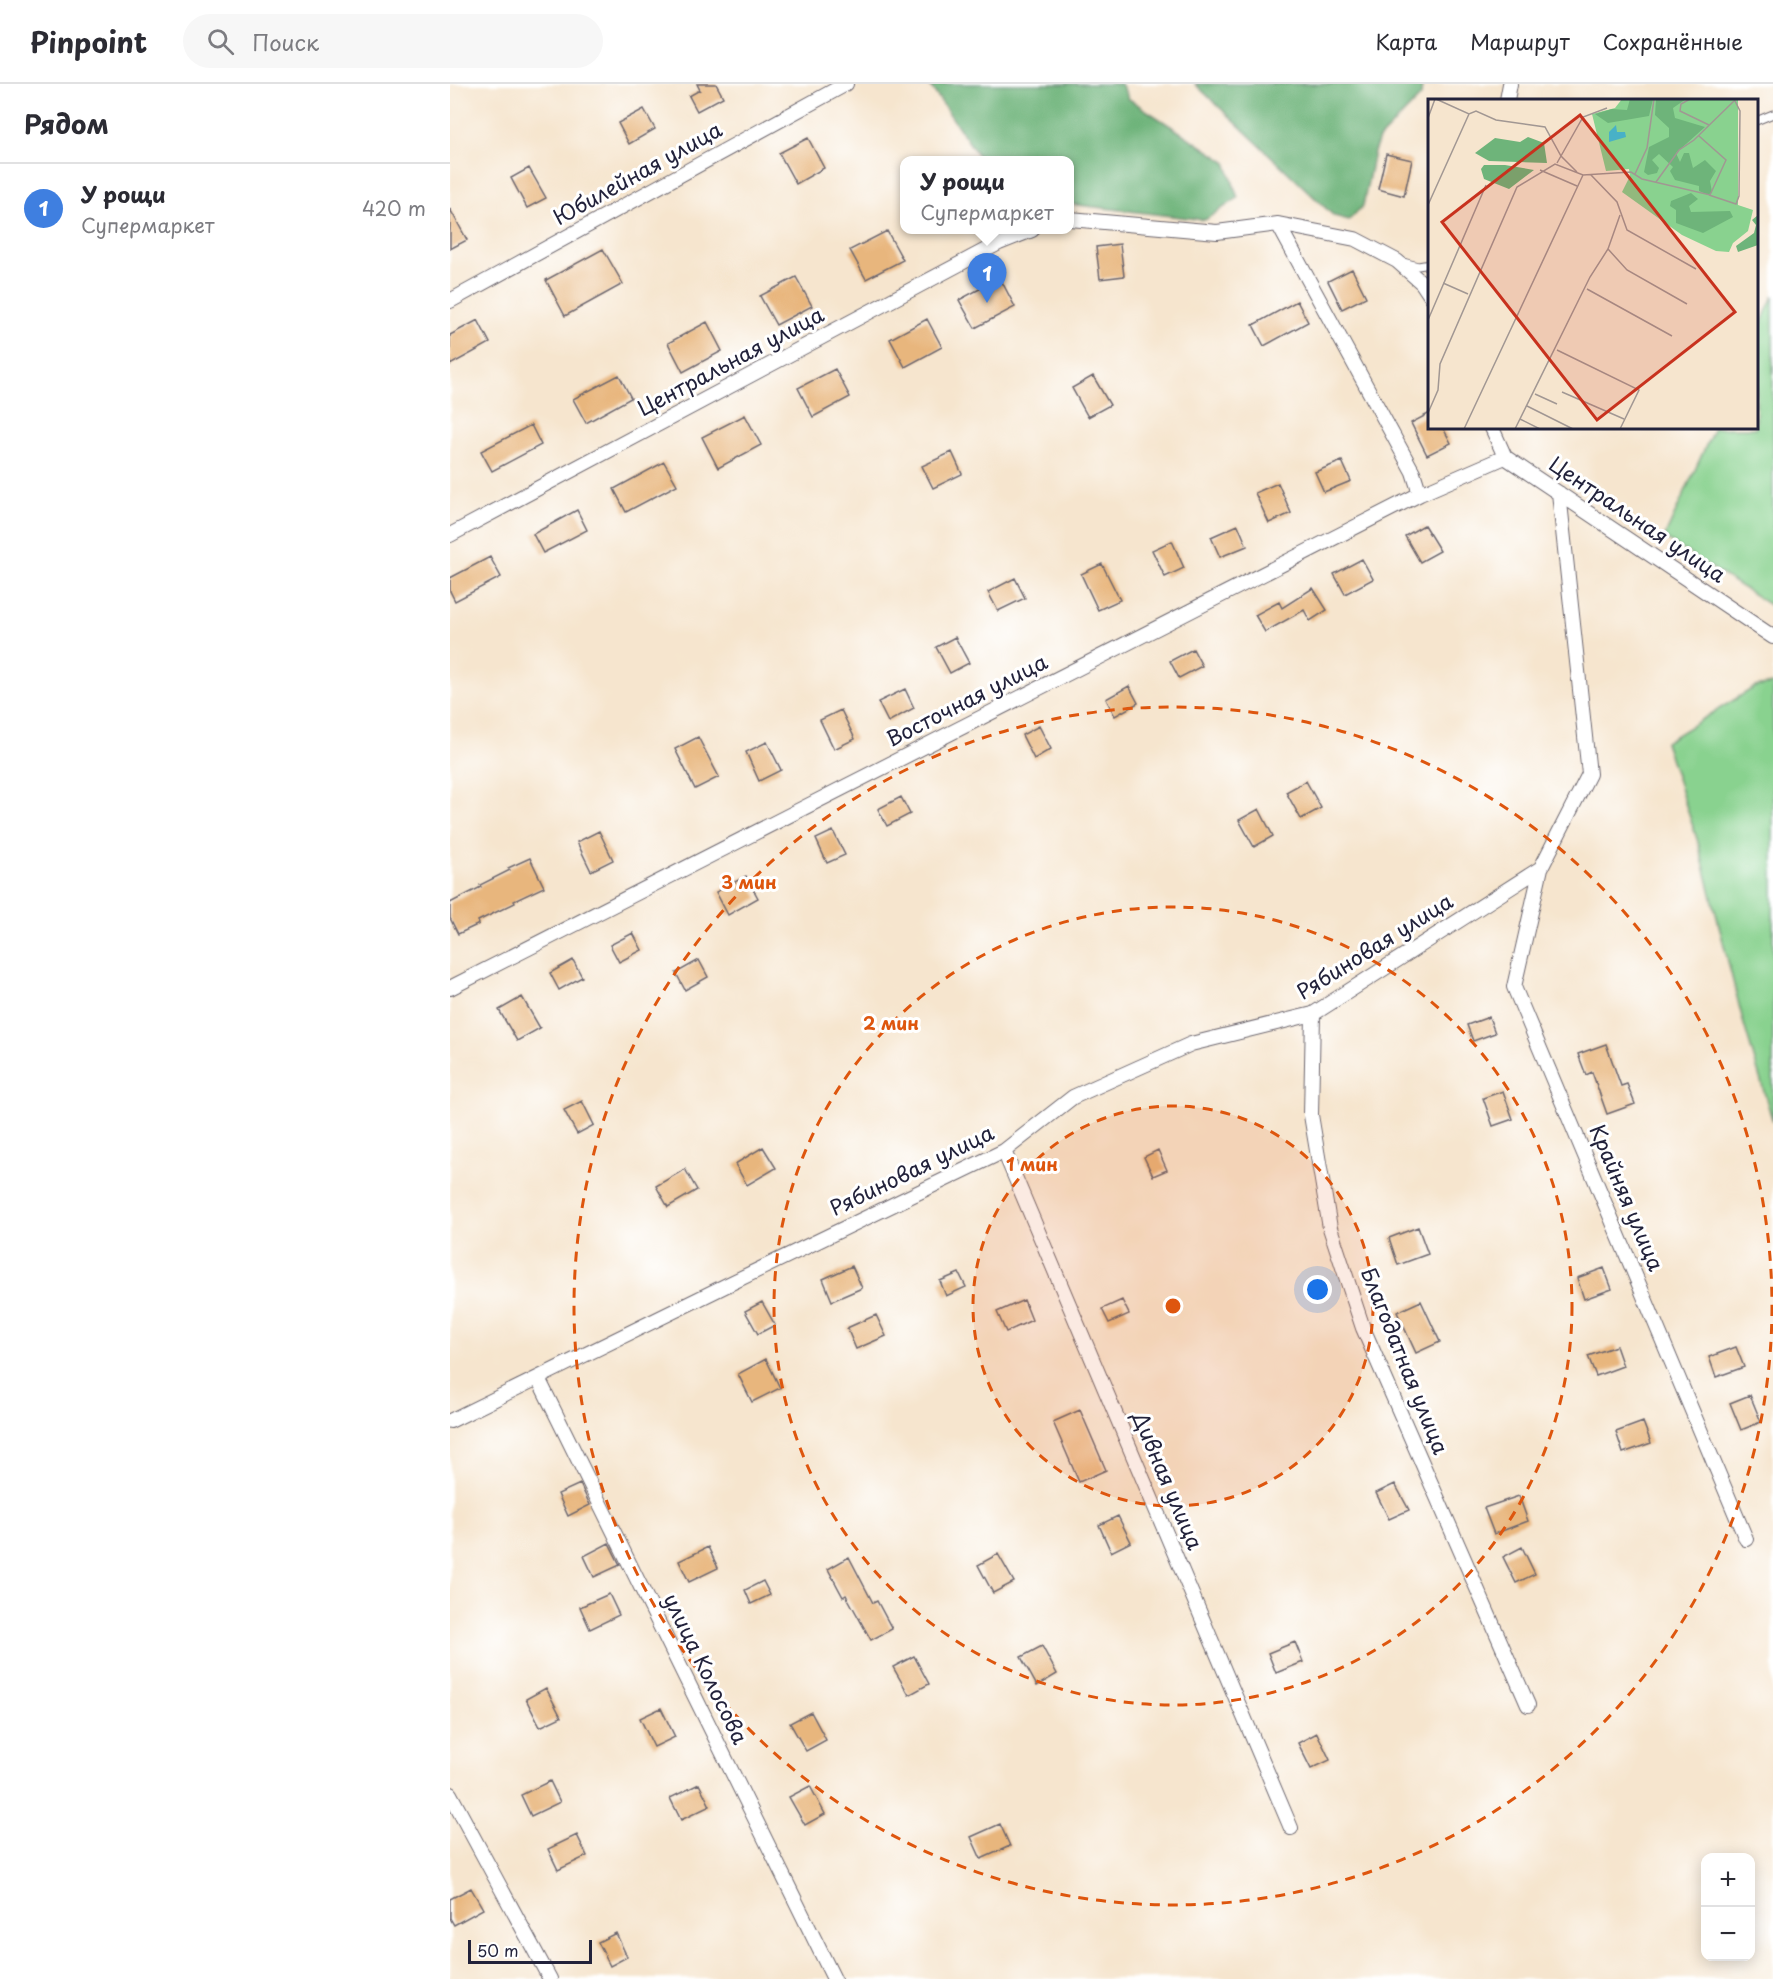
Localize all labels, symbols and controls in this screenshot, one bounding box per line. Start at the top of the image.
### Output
search box [183,14,603,68]
text: Pinpoint [30,20,147,63]
icon: search [204,25,237,58]
text: Поиск [252,25,319,58]
text: Карта [1376,25,1437,57]
text: Маршрут [1470,25,1570,57]
text: Сохранённые [1603,25,1743,57]
inset map [1428,99,1758,429]
text: Рядом [24,104,109,143]
street label: Юбилейная улица [547,112,728,232]
popup [900,156,1074,234]
text: У рощи [920,164,1005,197]
text: У рощи [81,177,166,210]
text: 1 [39,193,48,223]
text: 420 m [362,193,426,223]
text: Супермаркет [920,197,1054,227]
text: Супермаркет [81,210,214,240]
pin: 1 [968,254,1006,303]
street label: Центральная улица [631,297,830,423]
street label: Центральная улица [1543,447,1734,590]
street label: Восточная улица [880,644,1053,754]
text: 3 мин [721,868,777,895]
street label: Рябиновая улица [1289,884,1459,1006]
text: 2 мин [863,1009,919,1036]
street label: Рябиновая улица [824,1115,999,1223]
street label: Крайняя улица [1583,1119,1673,1276]
text: 1 мин [1006,1150,1058,1177]
street label: Благодатная улица [1354,1262,1458,1459]
your location [1303,1275,1332,1304]
centre of rings [1163,1296,1183,1316]
street label: Дивная улица [1125,1405,1213,1555]
street label: улица Колосова [656,1587,757,1749]
map controls [1701,1853,1755,1961]
button: + [1701,1853,1755,1907]
button: − [1701,1907,1755,1961]
scale bar [468,1937,592,1964]
text: 50 m [477,1938,518,1962]

